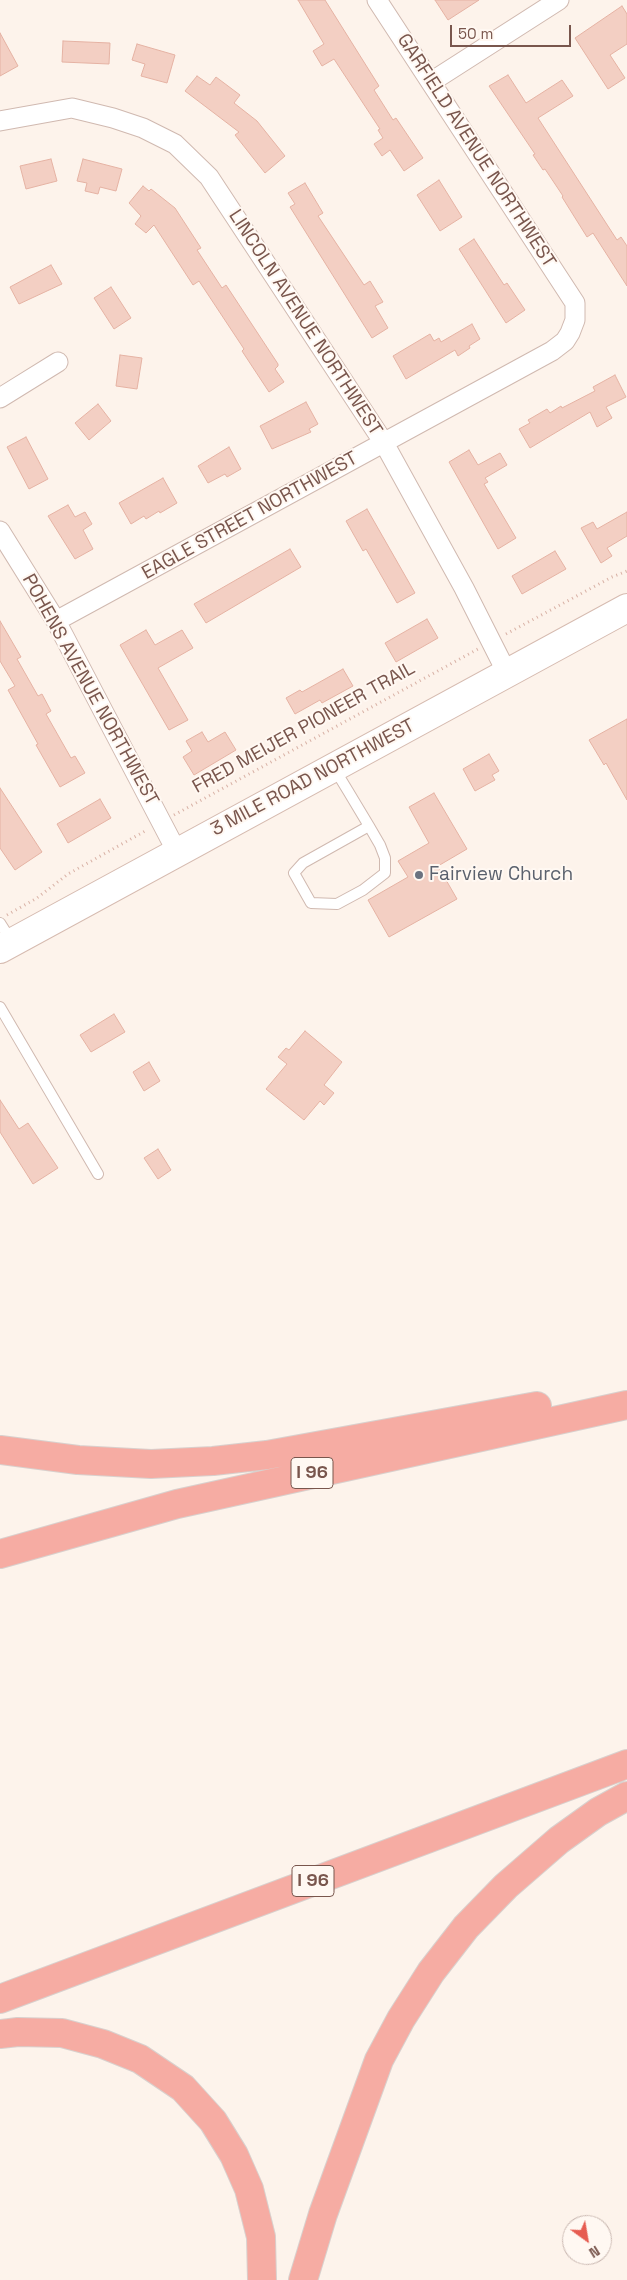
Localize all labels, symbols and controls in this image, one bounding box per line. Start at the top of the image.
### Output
scale bar [452,15,573,47]
text: 50 m [458,24,493,43]
street label: GARFIELD AVENUE NORTHWEST [392,30,560,272]
street label: LINCOLN AVENUE NORTHWEST [223,206,387,440]
street label: EAGLE STREET NORTHWEST [138,447,362,585]
street label: POHENS AVENUE NORTHWEST [17,570,163,810]
street label: FRED MEIJER PIONEER TRAIL [189,657,419,799]
street label: 3 MILE ROAD NORTHWEST [207,714,419,842]
place label: Fairview Church [429,864,573,886]
marker: Fairview Church [413,869,425,881]
road number: I 96 [291,1458,333,1489]
road number: I 96 [292,1865,334,1896]
north arrow [562,2215,612,2265]
text: N [586,2242,603,2262]

